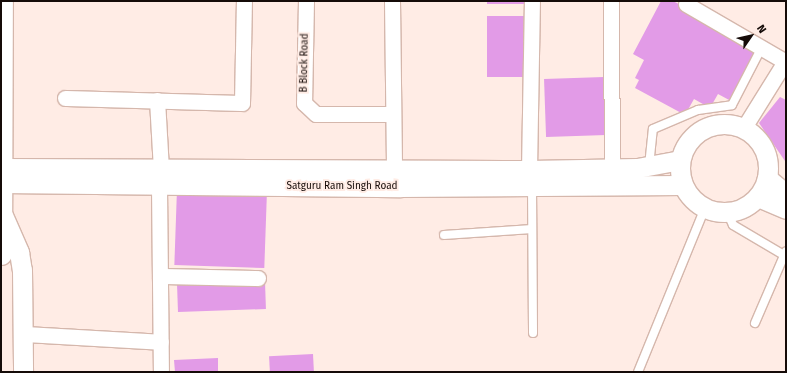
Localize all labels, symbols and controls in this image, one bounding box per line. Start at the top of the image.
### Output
north arrow [731,16,771,56]
text: N [754,22,769,36]
street label: B Block Road [298,33,312,93]
street label: Satguru Ram Singh Road [286,181,398,193]

